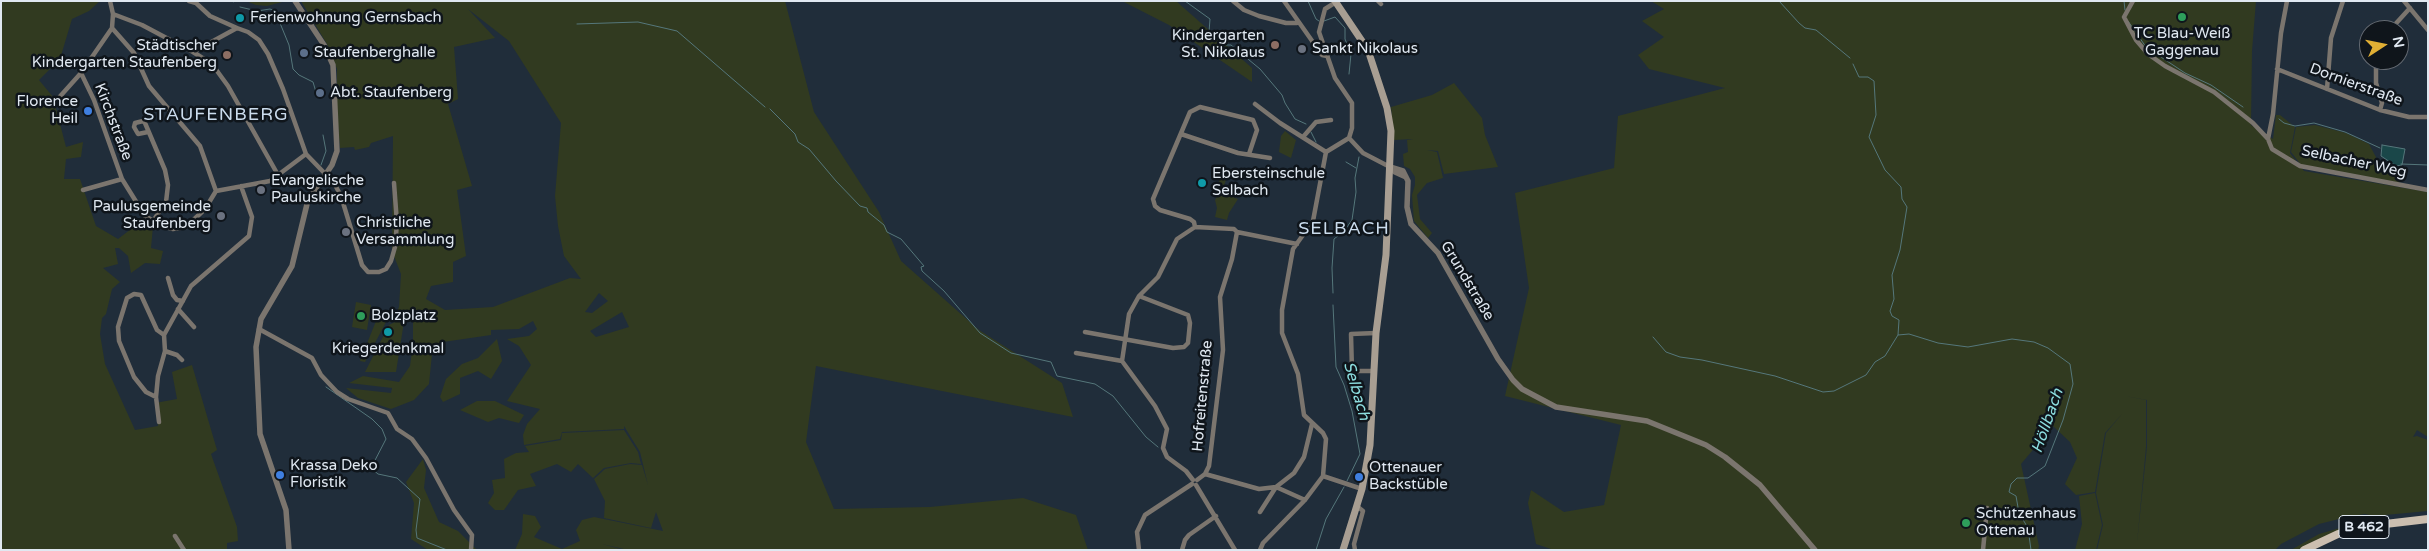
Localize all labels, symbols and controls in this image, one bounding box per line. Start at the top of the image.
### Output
place label: Ferienwohnung Gernsbach [250,9,442,27]
marker: TC Blau-Weiß Gaggenau [2176,11,2188,23]
marker: Ferienwohnung Gernsbach [234,12,246,24]
north arrow [2359,20,2409,70]
place label: TC Blau-Weiß Gaggenau [2134,25,2230,60]
place label: Kindergarten St. Nikolaus [1172,27,1265,62]
text: N [2389,35,2408,49]
place label: Städtischer Kindergarten Staufenberg [32,37,217,72]
marker: Kindergarten St. Nikolaus [1269,39,1281,51]
place label: Sankt Nikolaus [1312,40,1418,58]
marker: Sankt Nikolaus [1296,43,1308,55]
place label: Staufenberghalle [314,44,436,62]
marker: Staufenberghalle [298,47,310,59]
marker: Städtischer Kindergarten Staufenberg [221,49,233,61]
street label: Dornierstraße [2307,60,2405,110]
street label: Kirchstraße [90,81,136,163]
place label: Abt. Staufenberg [330,84,452,102]
marker: Abt. Staufenberg [314,87,326,99]
place label: Florence Heil [17,93,78,128]
district label: STAUFENBERG [142,104,290,126]
marker: Florence Heil [82,105,94,117]
street label: Selbacher Weg [2300,142,2408,182]
place label: Ebersteinschule Selbach [1212,165,1325,200]
place label: Evangelische Pauluskirche [271,172,364,207]
marker: Ebersteinschule Selbach [1196,177,1208,189]
marker: Evangelische Pauluskirche [255,184,267,196]
place label: Paulusgemeinde Staufenberg [93,198,211,233]
marker: Paulusgemeinde Staufenberg [215,210,227,222]
place label: Christliche Versammlung [356,214,454,249]
district label: SELBACH [1297,218,1391,240]
marker: Christliche Versammlung [340,226,352,238]
street label: Grundstraße [1436,238,1498,324]
place label: Bolzplatz [371,307,436,325]
marker: Bolzplatz [355,310,367,322]
marker: Kriegerdenkmal [382,326,394,338]
place label: Kriegerdenkmal [332,340,444,358]
street label: Hofreitenstraße [1189,340,1217,452]
water label: Selbach [1338,359,1374,423]
water label: Höllbach [2028,386,2068,456]
place label: Krassa Deko Floristik [290,457,378,492]
place label: Ottenauer Backstüble [1369,459,1448,494]
marker: Krassa Deko Floristik [274,469,286,481]
marker: Ottenauer Backstüble [1353,471,1365,483]
place label: Schützenhaus Ottenau [1976,505,2076,540]
road number: B 462 [2339,516,2389,538]
marker: Schützenhaus Ottenau [1960,517,1972,529]

